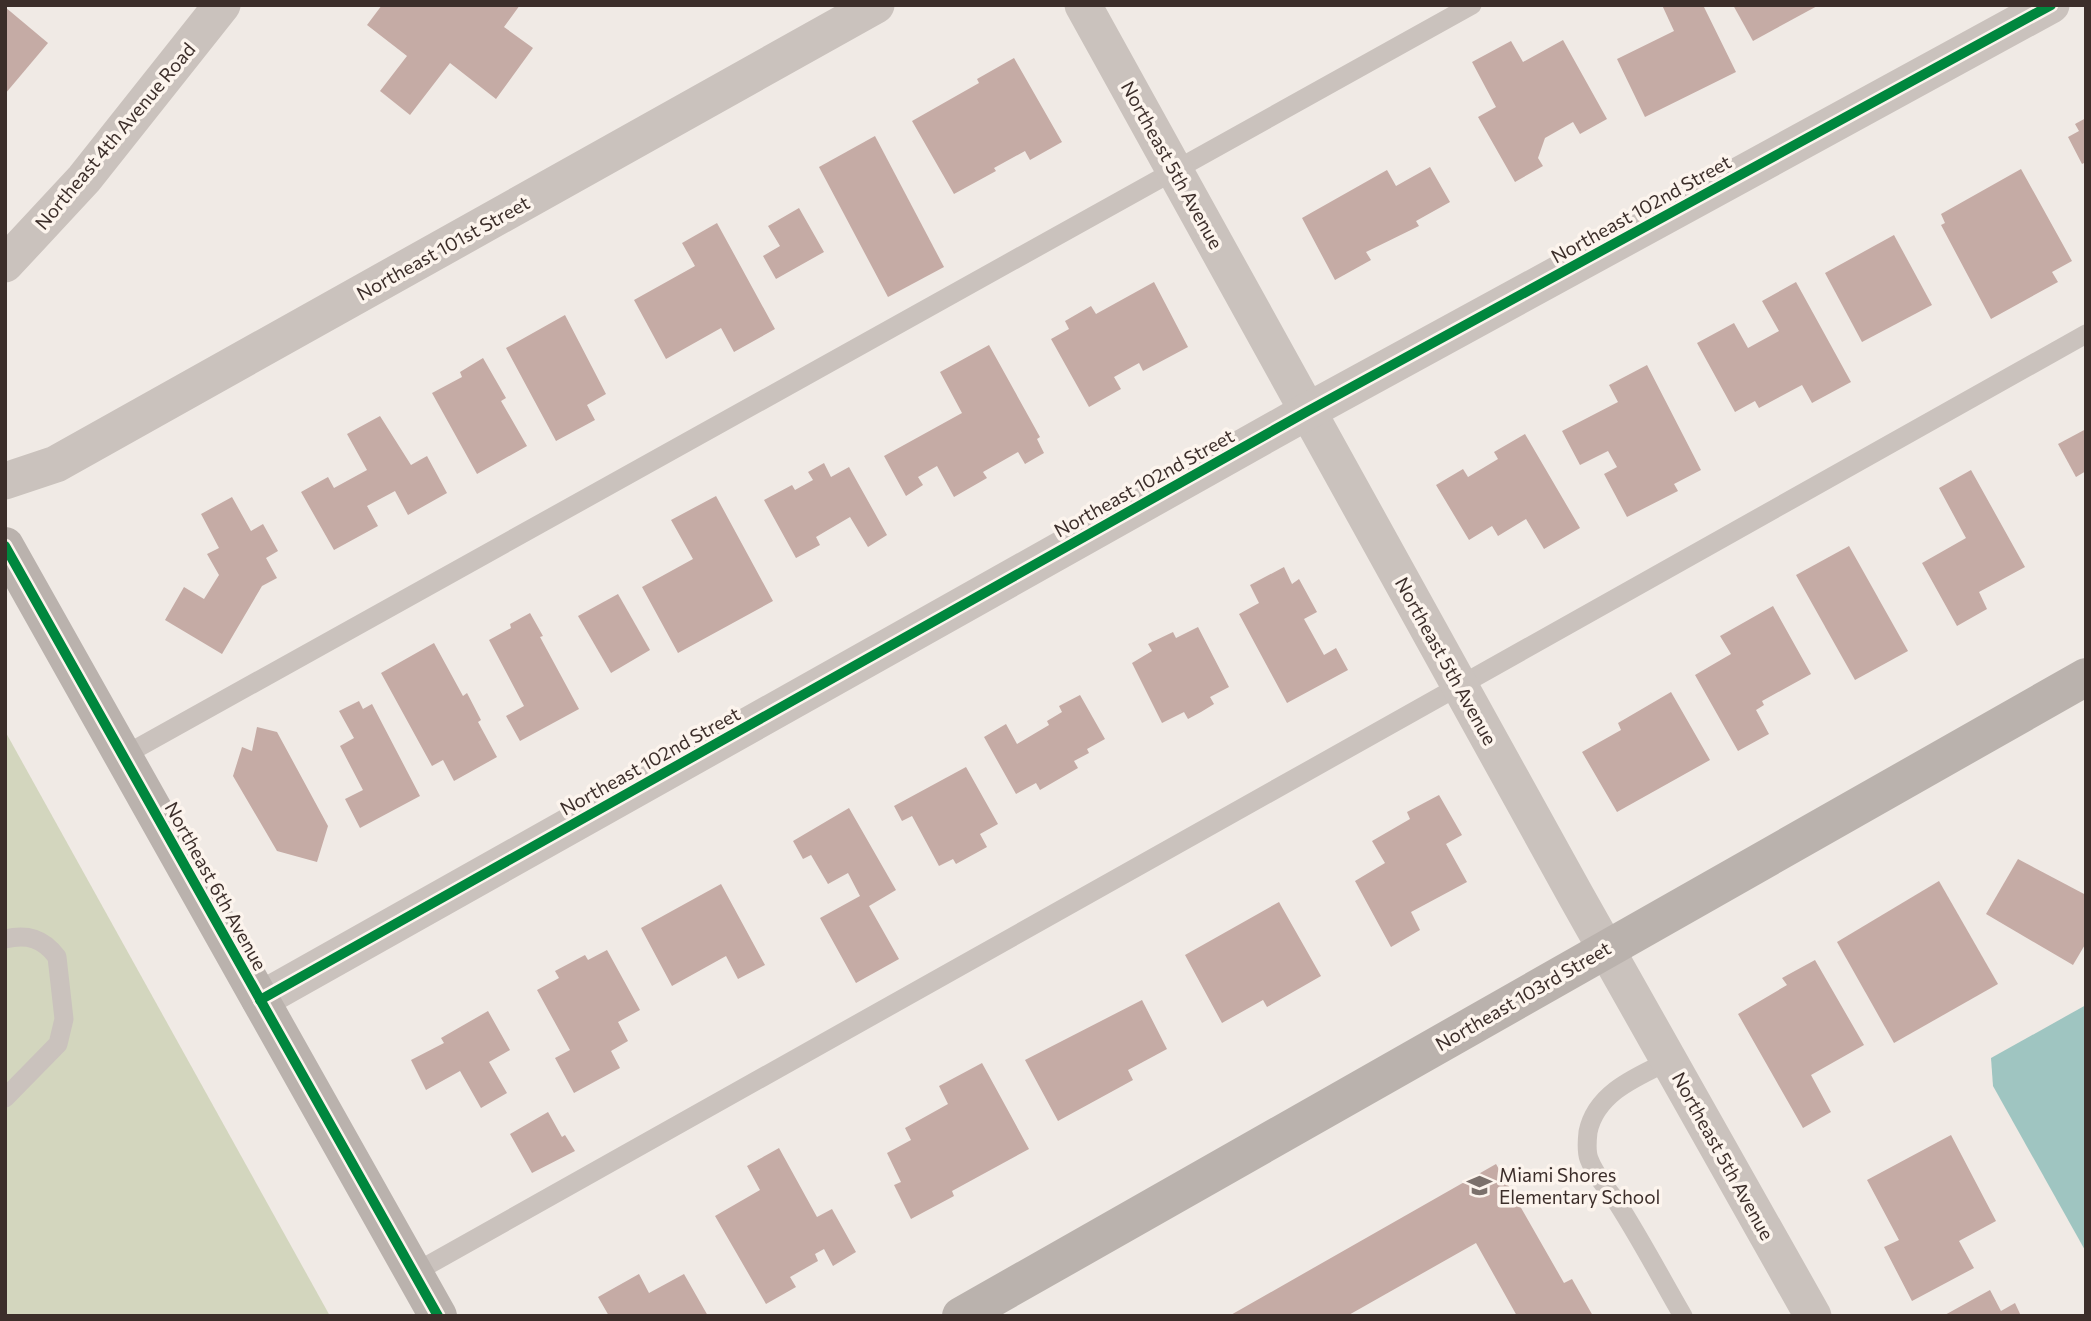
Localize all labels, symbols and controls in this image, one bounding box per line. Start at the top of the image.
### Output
street label: Northeast 4th Avenue Road [30,38,200,234]
street label: Northeast 5th Avenue [1117,77,1228,253]
street label: Northeast 102nd Street [1547,149,1735,268]
street label: Northeast 101st Street [352,190,533,305]
street label: Northeast 102nd Street [1050,423,1238,542]
street label: Northeast 5th Avenue [1391,573,1502,749]
street label: Northeast 102nd Street [556,701,744,820]
street label: Northeast 6th Avenue [161,797,272,974]
street label: Northeast 103rd Street [1431,936,1615,1055]
street label: Northeast 5th Avenue [1668,1068,1779,1244]
place label: Miami Shores Elementary School [1499,1163,1660,1208]
school or university icon: Miami Shores Elementary School [1465,1172,1493,1200]

